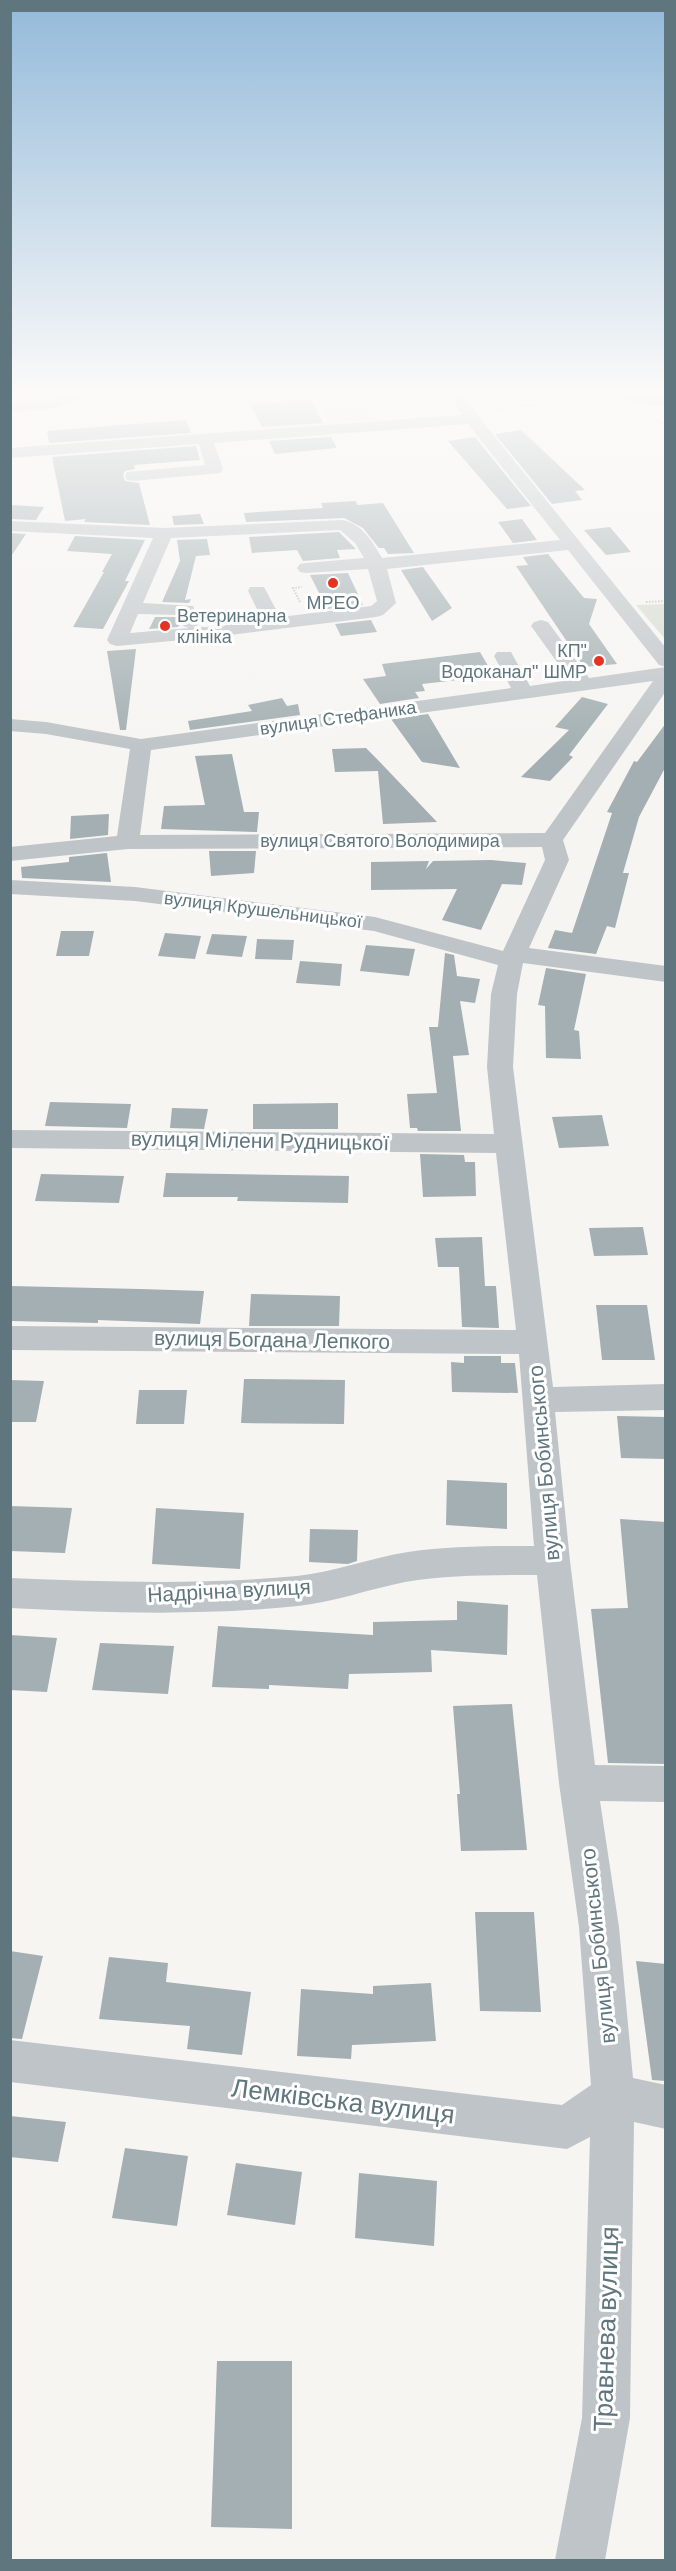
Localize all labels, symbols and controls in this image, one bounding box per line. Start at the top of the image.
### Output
marker: МРЕО [326,576,340,590]
place label: МРЕО [306,593,360,613]
place label: Ветеринарна клініка [177,606,287,647]
marker: Ветеринарна клініка [158,619,172,633]
place label: КП" Водоканал" ШМР [441,641,587,682]
marker: КП" Водоканал" ШМР [592,654,606,668]
street label: вулиця Стефаника [259,697,418,739]
street label: вулиця Святого Володимира [260,831,501,851]
street label: вулиця Крушельницької [163,888,363,932]
street label: вулиця Мілени Рудницької [131,1127,390,1154]
street label: вулиця Богдана Лепкого [154,1326,390,1353]
street label: вулиця Бобинського [523,1364,564,1562]
street label: Надрічна вулиця [147,1575,311,1606]
street label: вулиця Бобинського [576,1847,619,2045]
street label: Лемківська вулиця [230,2072,456,2130]
street label: Травнева вулиця [587,2226,625,2432]

